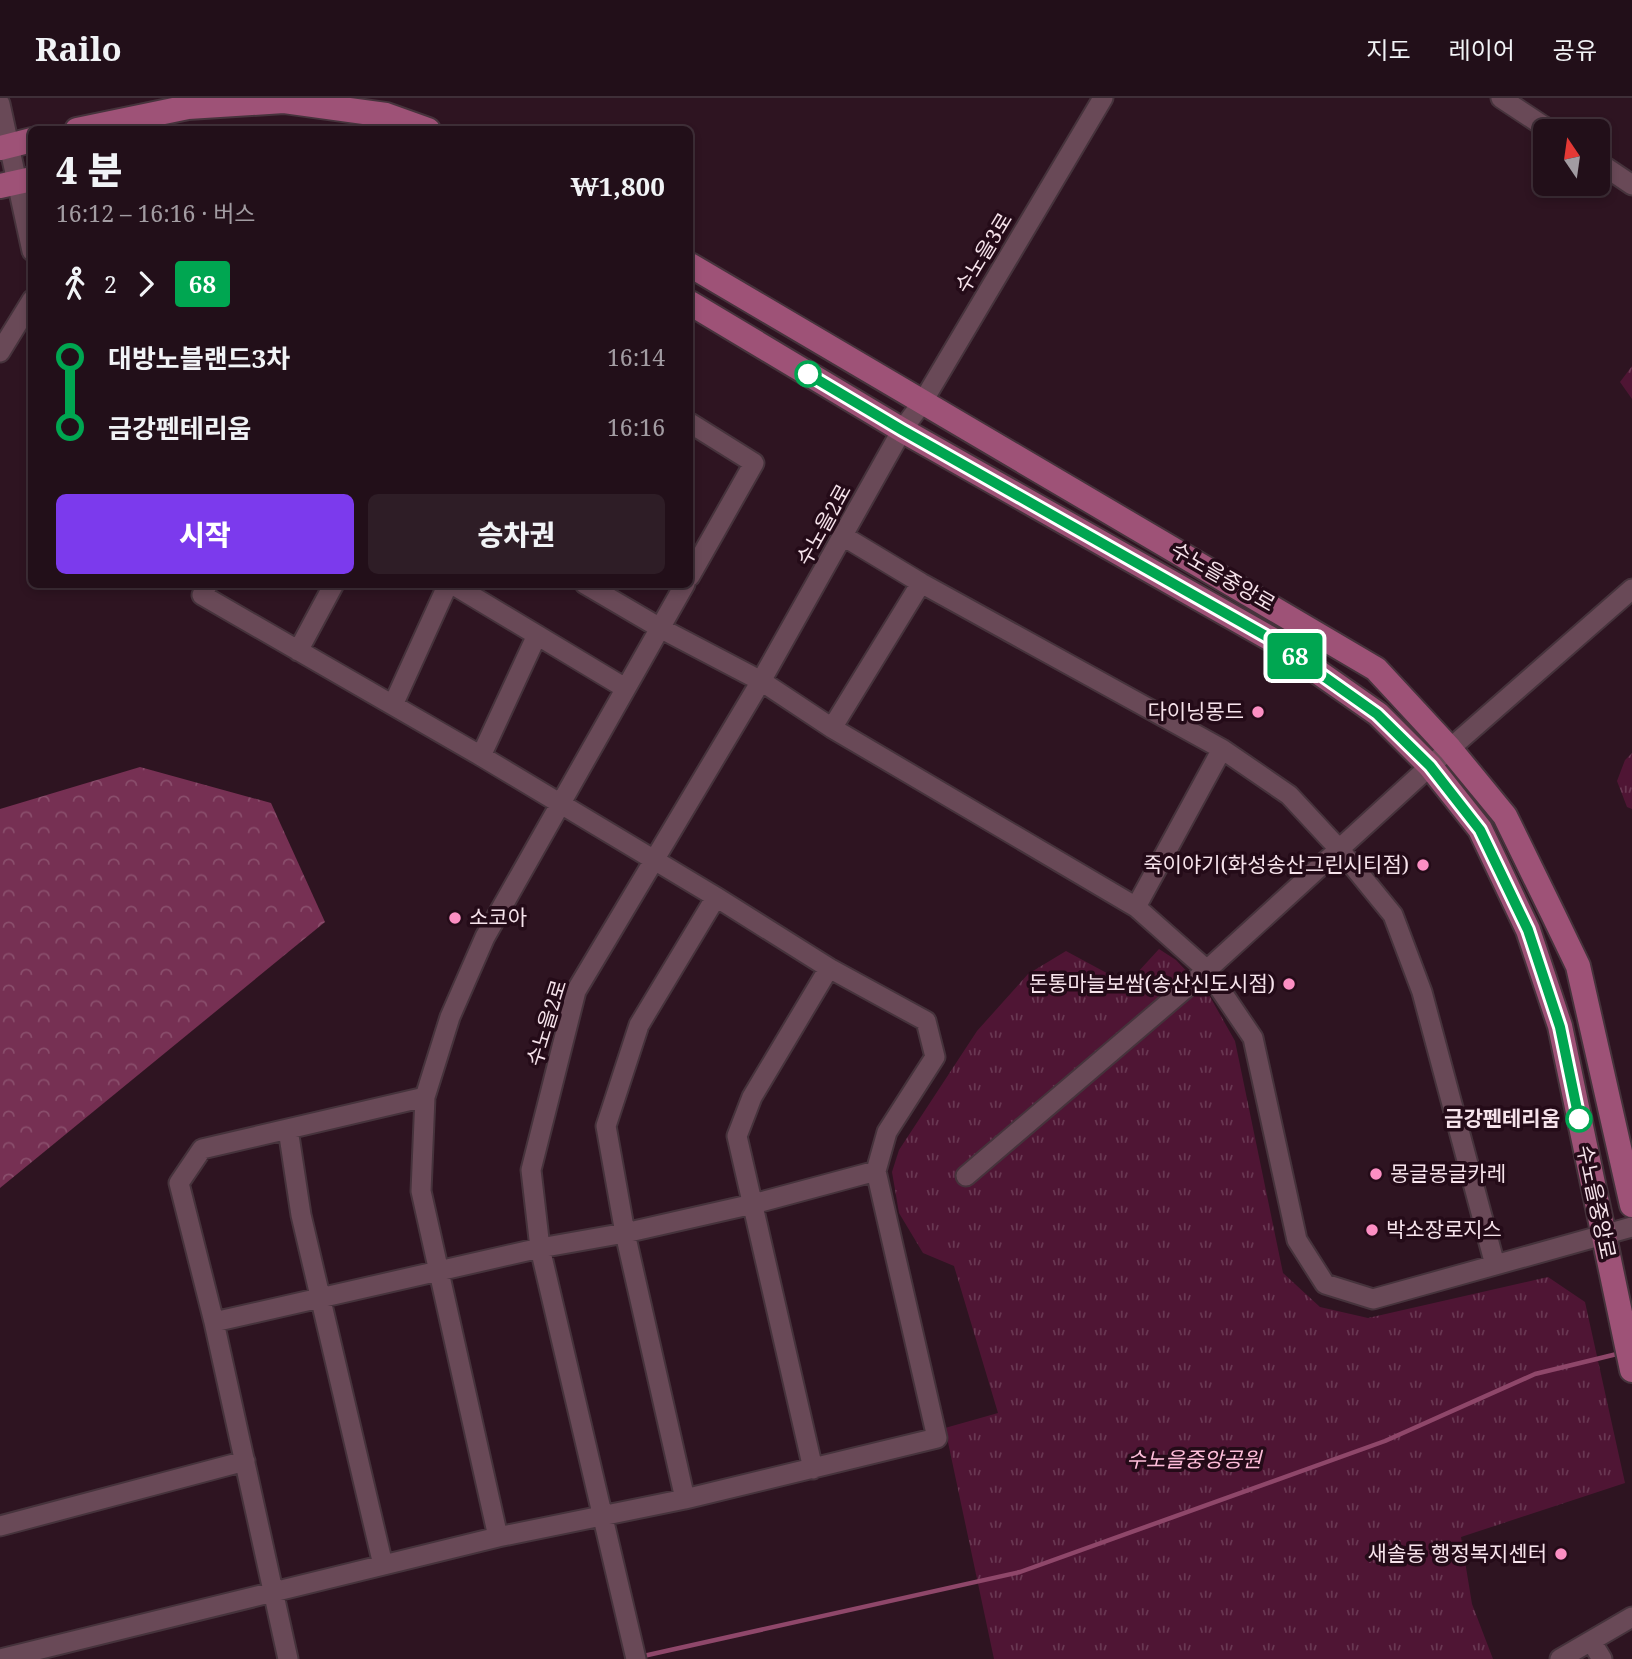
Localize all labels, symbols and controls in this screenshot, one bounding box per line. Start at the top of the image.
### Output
text: Railo [35,26,122,71]
text: 지도 [1366,33,1411,66]
text: 레이어 [1449,33,1515,66]
text: 공유 [1553,33,1597,66]
north arrow [1533,119,1610,196]
map controls [1533,119,1610,196]
text: 4 분 [56,143,122,195]
text: ₩1,800 [571,168,665,204]
text: 16:12 – 16:16 · 버스 [56,197,256,229]
street label: 수노을3로 [948,207,1018,298]
icon: walk [56,265,94,303]
icon: forward [127,265,165,303]
text: 68 [189,267,216,300]
text: 2 [104,268,117,300]
text: 대방노블랜드3차 [108,340,290,376]
text: 16:14 [607,341,665,373]
unlabelled marker [795,361,821,387]
text: 금강펜테리움 [108,410,252,446]
text: 16:16 [607,411,665,443]
street label: 수노을2로 [789,479,857,570]
button: 시작 [56,494,354,574]
button: 승차권 [368,494,665,574]
street label: 수노을중앙로 [1166,535,1281,617]
line badge: 68 [1264,633,1326,679]
text: 68 [1281,639,1309,672]
place label: 다이닝몽드 [1147,697,1244,725]
marker: 다이닝몽드 [1250,704,1266,720]
place label: 죽이야기(화성송산그린시티점) [1143,850,1409,878]
marker: 죽이야기(화성송산그린시티점) [1415,857,1431,873]
place label: 소코아 [469,903,527,931]
marker: 소코아 [447,910,463,926]
place label: 돈통마늘보쌈(송산신도시점) [1029,969,1275,997]
street label: 수노을2로 [520,976,572,1069]
marker: 돈통마늘보쌈(송산신도시점) [1281,976,1297,992]
place label: 금강펜테리움 [1444,1104,1560,1132]
marker: 금강펜테리움 [1566,1106,1592,1132]
street label: 수노을중앙로 [1571,1142,1623,1261]
place label: 몽글몽글카레 [1390,1159,1506,1187]
marker: 몽글몽글카레 [1368,1166,1384,1182]
place label: 박소장로지스 [1386,1215,1502,1243]
marker: 박소장로지스 [1364,1222,1380,1238]
park label: 수노을중앙공원 [1126,1445,1263,1473]
place label: 새솔동 행정복지센터 [1368,1539,1547,1567]
marker: 새솔동 행정복지센터 [1553,1546,1569,1562]

